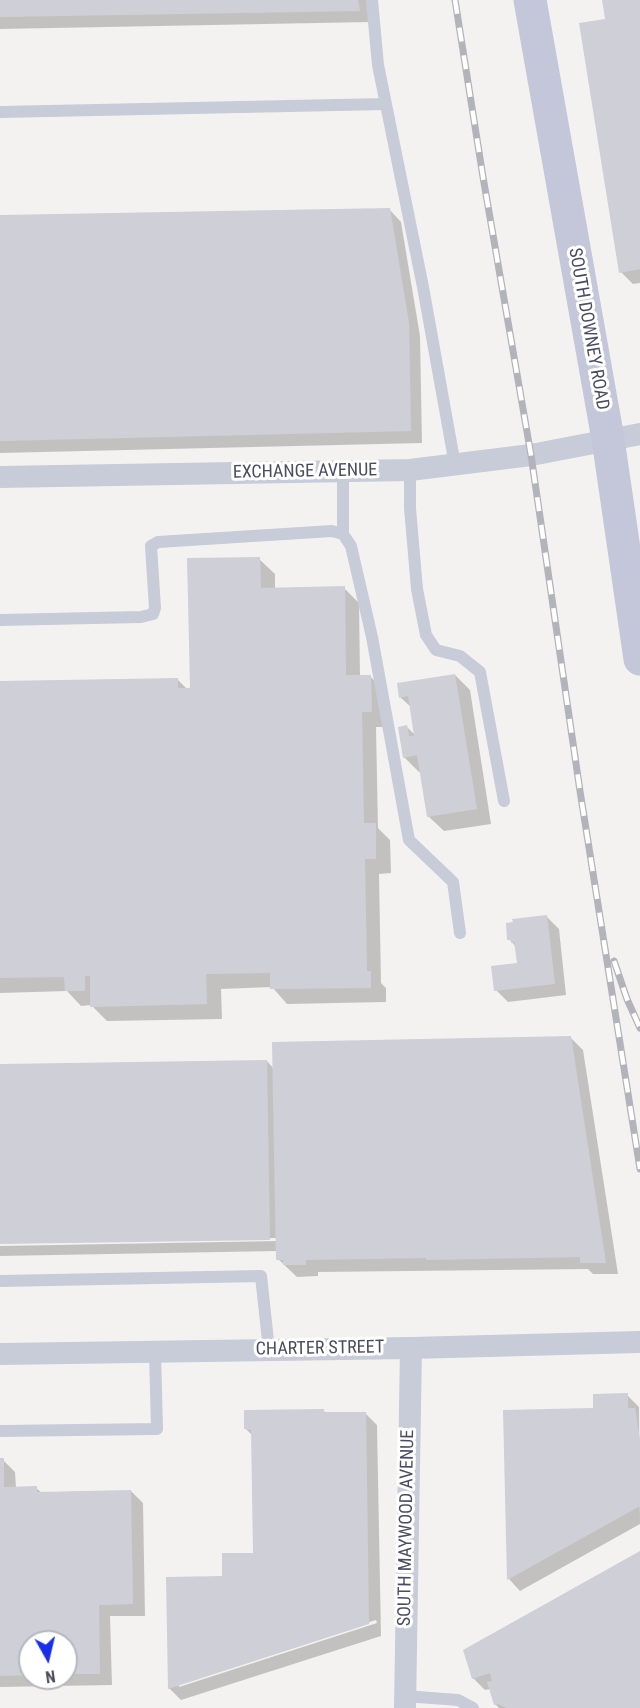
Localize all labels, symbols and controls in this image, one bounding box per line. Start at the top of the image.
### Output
street label: SOUTH DOWNEY ROAD [563,246,613,412]
street label: EXCHANGE AVENUE [233,460,377,484]
street label: CHARTER STREET [256,1337,384,1361]
street label: SOUTH MAYWOOD AVENUE [394,1430,420,1626]
north arrow [18,1630,78,1690]
text: N [44,1666,56,1686]

